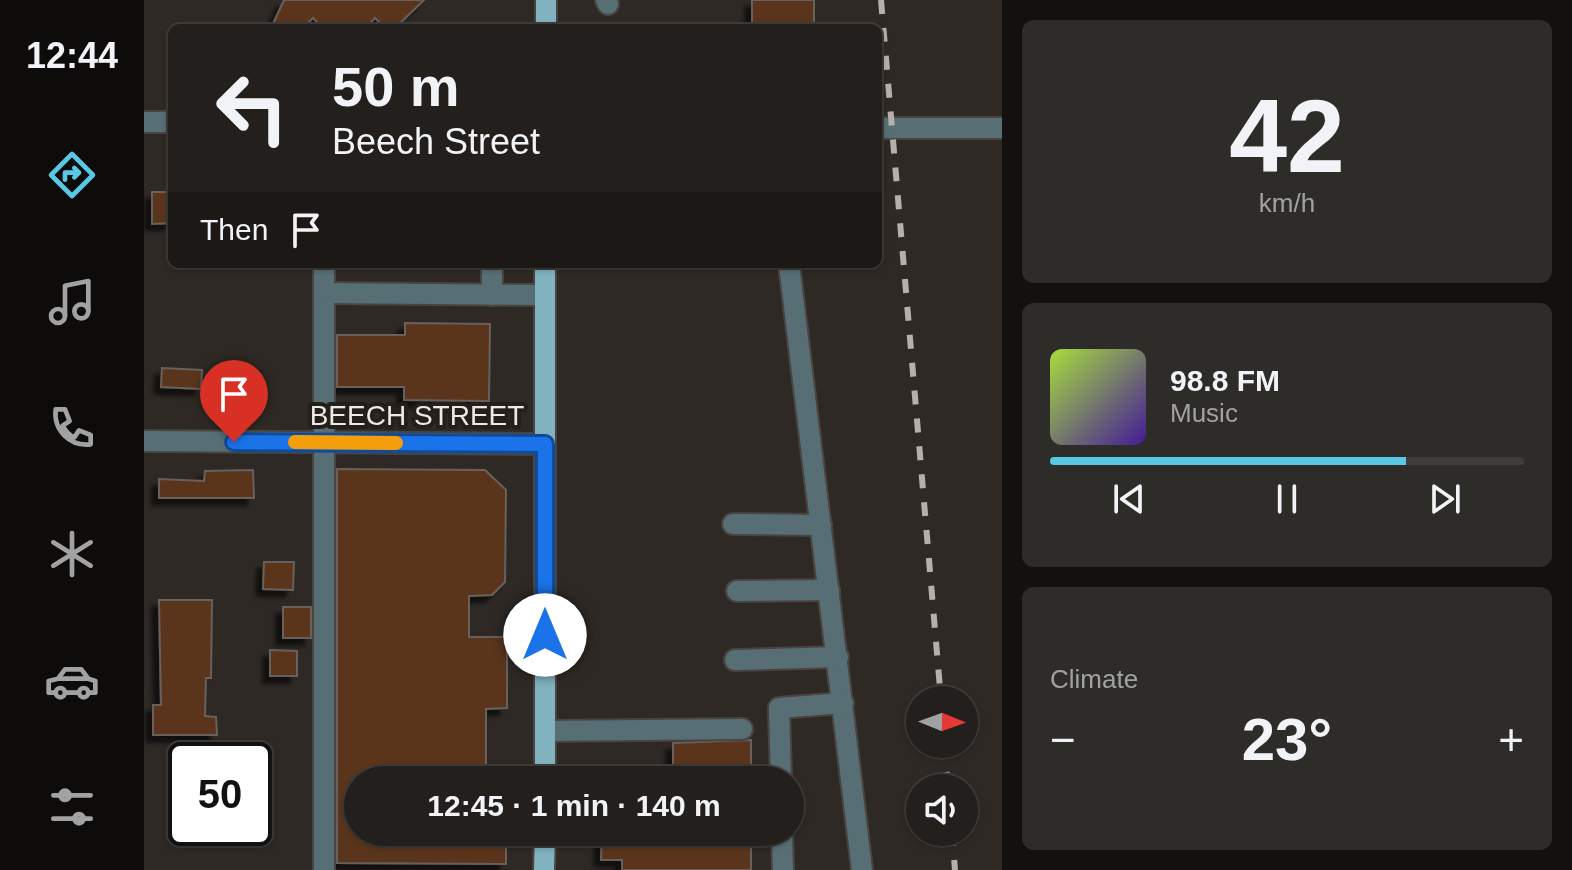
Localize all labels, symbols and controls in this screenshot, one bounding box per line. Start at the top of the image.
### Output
text: 12:44 [26,35,118,76]
text: 50 m [332,55,460,118]
icon: left [200,56,304,160]
text: 42 [1229,78,1345,194]
text: Beech Street [332,121,540,162]
icon: directions [44,147,100,203]
text: km/h [1259,188,1315,218]
icon: arrive [284,208,328,252]
text: Then [200,213,268,246]
icon: music [44,274,100,330]
pin [200,360,268,442]
text: 98.8 FM [1170,364,1280,397]
icon: arrive [212,372,256,416]
text: Music [1170,398,1238,428]
icon: phone [44,400,100,456]
street label: BEECH STREET [310,400,524,431]
icon: previous [1107,477,1151,521]
icon: pause [1265,477,1309,521]
icon: next [1423,477,1467,521]
icon: climate [44,526,100,582]
position arrow [503,593,587,677]
icon: car [44,653,100,709]
text: Climate [1050,664,1138,694]
north arrow [906,686,978,758]
map controls [906,686,978,846]
text: 23° [1242,706,1332,773]
text: − [1050,715,1076,764]
text: + [1498,715,1524,764]
speed limit sign: 50 [168,742,272,846]
button: sound [906,774,978,846]
icon: filters [44,779,100,835]
text: 12:45 · 1 min · 140 m [427,789,721,822]

